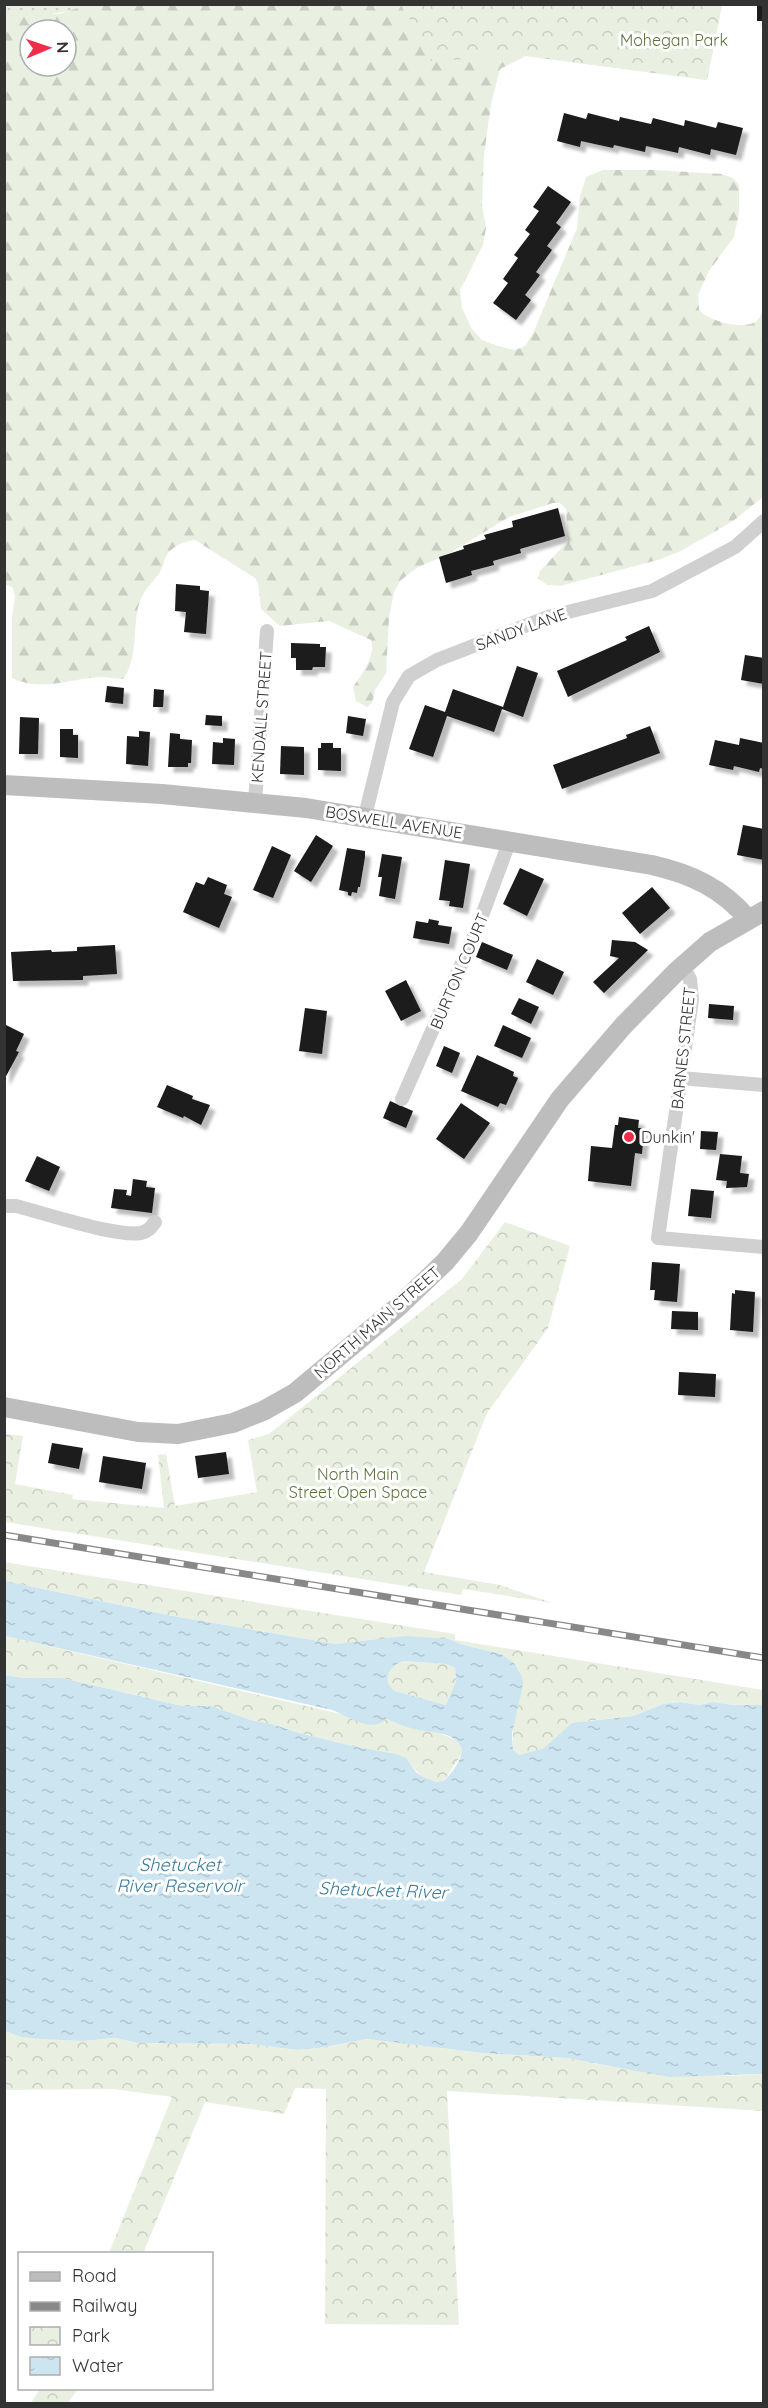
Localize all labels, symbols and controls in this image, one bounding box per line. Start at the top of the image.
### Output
north arrow [18,18,78,78]
park label: Mohegan Park [620,30,728,50]
text: N [53,41,73,54]
street label: SANDY LANE [473,603,569,655]
street label: KENDALL STREET [246,650,276,783]
street label: BOSWELL AVENUE [324,801,464,843]
street label: BURTON COURT [426,910,493,1032]
street label: BARNES STREET [667,986,699,1110]
place label: Dunkin' [641,1127,695,1147]
marker: Dunkin' [622,1130,636,1144]
street label: NORTH MAIN STREET [310,1262,444,1382]
park label: North Main Street Open Space [289,1464,427,1502]
water label: Shetucket River Reservoir [116,1853,246,1897]
water label: Shetucket River [318,1876,450,1904]
legend [18,2252,213,2390]
text: Road [72,2264,117,2287]
text: Railway [72,2294,138,2317]
text: Park [72,2324,110,2347]
text: Water [72,2354,123,2377]

